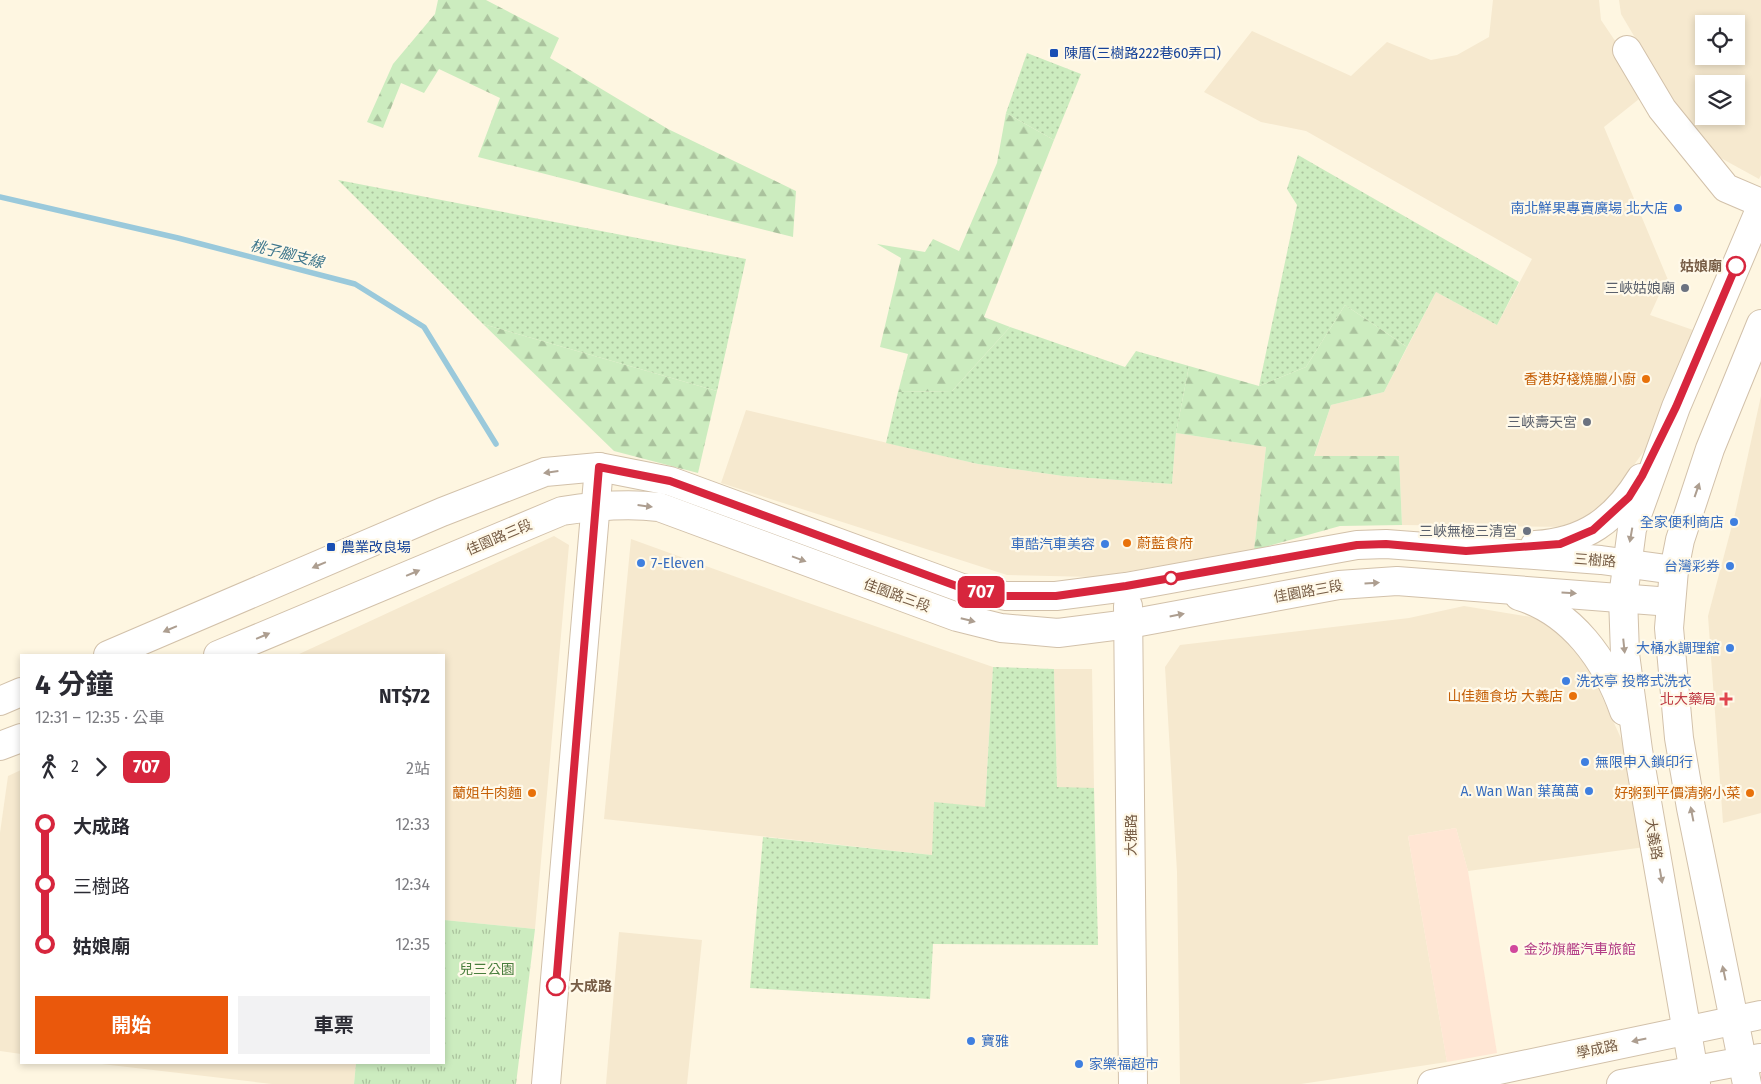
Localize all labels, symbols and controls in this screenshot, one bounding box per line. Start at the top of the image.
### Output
map controls [1695,15,1745,125]
button: locate [1695,15,1745,65]
place label: 陳厝(三樹路222巷60弄口) [1064,45,1221,62]
marker: 陳厝(三樹路222巷60弄口) [1048,47,1060,59]
button: layers [1695,75,1745,125]
place label: 南北鮮果專賣廣場 北大店 [1510,200,1668,217]
marker: 南北鮮果專賣廣場 北大店 [1672,202,1684,214]
water label: 桃子腳支線 [248,236,327,272]
marker: 姑娘廟 [1726,256,1746,276]
place label: 姑娘廟 [1680,258,1722,275]
place label: 三峽姑娘廟 [1605,280,1675,297]
marker: 三峽姑娘廟 [1679,282,1691,294]
place label: 香港好棧燒臘小廚 [1524,371,1636,388]
marker: 香港好棧燒臘小廚 [1640,373,1652,385]
place label: 三峽壽天宮 [1507,414,1577,431]
marker: 三峽壽天宮 [1581,416,1593,428]
one-way arrow [542,468,558,476]
one-way arrow [1693,482,1701,497]
one-way arrow [638,502,654,510]
place label: 全家便利商店 [1640,514,1724,531]
street label: 佳園路三段 [464,516,535,559]
marker: 全家便利商店 [1728,516,1740,528]
place label: 三峽無極三清宮 [1419,523,1517,540]
marker: 三峽無極三清宮 [1521,525,1533,537]
one-way arrow [1627,528,1635,543]
place label: 蔚藍食府 [1137,535,1193,552]
place label: 車酷汽車美容 [1011,536,1095,553]
marker: 蔚藍食府 [1121,537,1133,549]
marker: 車酷汽車美容 [1099,538,1111,550]
place label: 農業改良場 [341,539,411,556]
marker: 農業改良場 [325,541,337,553]
street label: 三樹路 [1573,551,1617,570]
place label: 7-Eleven [651,555,705,572]
one-way arrow [791,556,806,563]
marker: 7-Eleven [635,557,647,569]
place label: 台灣彩券 [1664,558,1720,575]
marker: 台灣彩券 [1724,560,1736,572]
one-way arrow [312,562,326,570]
one-way arrow [406,569,420,577]
unlabelled marker [1164,571,1178,585]
street label: 佳園路三段 [861,576,933,615]
line badge: 707 [952,576,1010,608]
street label: 佳園路三段 [1272,577,1344,606]
one-way arrow [1364,578,1380,586]
text: 707 [968,581,994,603]
one-way arrow [1561,589,1577,597]
one-way arrow [1169,610,1185,618]
one-way arrow [960,616,975,624]
one-way arrow [163,625,177,633]
one-way arrow [256,632,270,640]
one-way arrow [1620,638,1628,654]
place label: 大桶水調理舘 [1636,640,1720,657]
marker: 大桶水調理舘 [1724,642,1736,654]
text: 4 分鐘 [35,668,113,701]
place label: 洗衣亭 投幣式洗衣 [1576,673,1692,690]
marker: 洗衣亭 投幣式洗衣 [1560,675,1572,687]
text: NT$72 [379,685,430,708]
place label: 山佳麵食坊 大義店 [1447,688,1563,705]
marker: 山佳麵食坊 大義店 [1567,690,1579,702]
place label: 北大藥局 [1660,691,1716,708]
marker: 北大藥局 [1720,693,1732,705]
text: 12:31 – 12:35 · 公車 [35,708,164,727]
icon: walk [35,753,63,781]
icon: forward [87,753,115,781]
place label: 無限申入鎖印行 [1595,754,1693,771]
text: 707 [133,756,160,778]
marker: 無限申入鎖印行 [1579,756,1591,768]
text: 2 [71,757,79,776]
text: 2站 [406,759,430,778]
place label: A. Wan Wan 葉萬萬 [1461,783,1579,800]
place label: 蘭姐牛肉麵 [452,785,522,802]
marker: A. Wan Wan 葉萬萬 [1583,785,1595,797]
place label: 好粥到平價清粥小菜 [1614,785,1740,802]
marker: 蘭姐牛肉麵 [526,787,538,799]
marker: 好粥到平價清粥小菜 [1744,787,1756,799]
one-way arrow [1688,806,1696,821]
street label: 大雅路 [1123,814,1140,856]
text: 大成路 [73,815,130,838]
text: 12:33 [395,815,430,834]
street label: 大義路 [1641,817,1666,861]
one-way arrow [1657,868,1665,884]
text: 三樹路 [73,875,130,898]
text: 12:34 [395,875,430,894]
text: 姑娘廟 [73,935,130,958]
text: 12:35 [395,935,430,954]
place label: 金莎旗艦汽車旅館 [1524,941,1636,958]
marker: 金莎旗艦汽車旅館 [1508,943,1520,955]
park label: 兒三公園 [459,961,515,978]
one-way arrow [1720,965,1728,981]
marker: 大成路 [546,976,566,996]
place label: 大成路 [570,978,612,995]
button: 開始 [35,996,228,1054]
button: 車票 [238,996,430,1054]
place label: 寶雅 [981,1033,1009,1050]
marker: 寶雅 [965,1035,977,1047]
one-way arrow [1631,1036,1646,1044]
street label: 學成路 [1575,1037,1619,1062]
place label: 家樂福超市 [1089,1056,1159,1073]
marker: 家樂福超市 [1073,1058,1085,1070]

